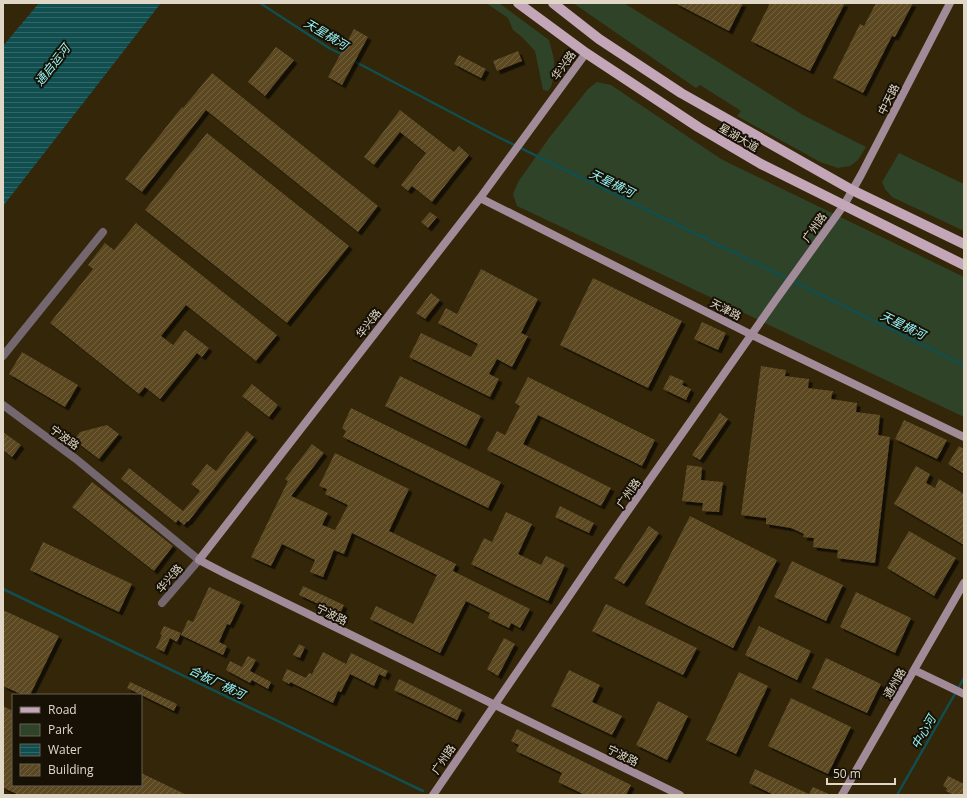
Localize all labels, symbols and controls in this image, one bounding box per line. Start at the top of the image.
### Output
water label: 天星横河 [301,14,353,55]
water label: 通启运河 [31,39,75,89]
street label: 华兴路 [547,47,579,83]
street label: 中天路 [874,81,902,117]
street label: 星湖大道 [716,120,762,154]
water label: 天星横河 [587,165,639,202]
street label: 广州路 [798,209,830,245]
street label: 天津路 [708,295,744,323]
street label: 华兴路 [352,305,384,341]
water label: 天星横河 [878,307,930,344]
street label: 宁波路 [47,421,83,453]
street label: 广州路 [612,475,644,511]
street label: 华兴路 [153,561,185,595]
street label: 宁波路 [314,600,350,628]
water label: 合板厂横河 [186,661,249,704]
street label: 通州路 [879,665,909,701]
legend [12,694,142,786]
text: Road [48,701,77,718]
water label: 中心河 [907,710,940,752]
text: Park [48,721,74,738]
text: Water [48,741,82,758]
street label: 广州路 [428,741,458,777]
street label: 宁波路 [605,741,641,769]
scale bar [827,760,895,786]
text: Building [48,761,94,778]
text: 50 m [833,765,861,782]

